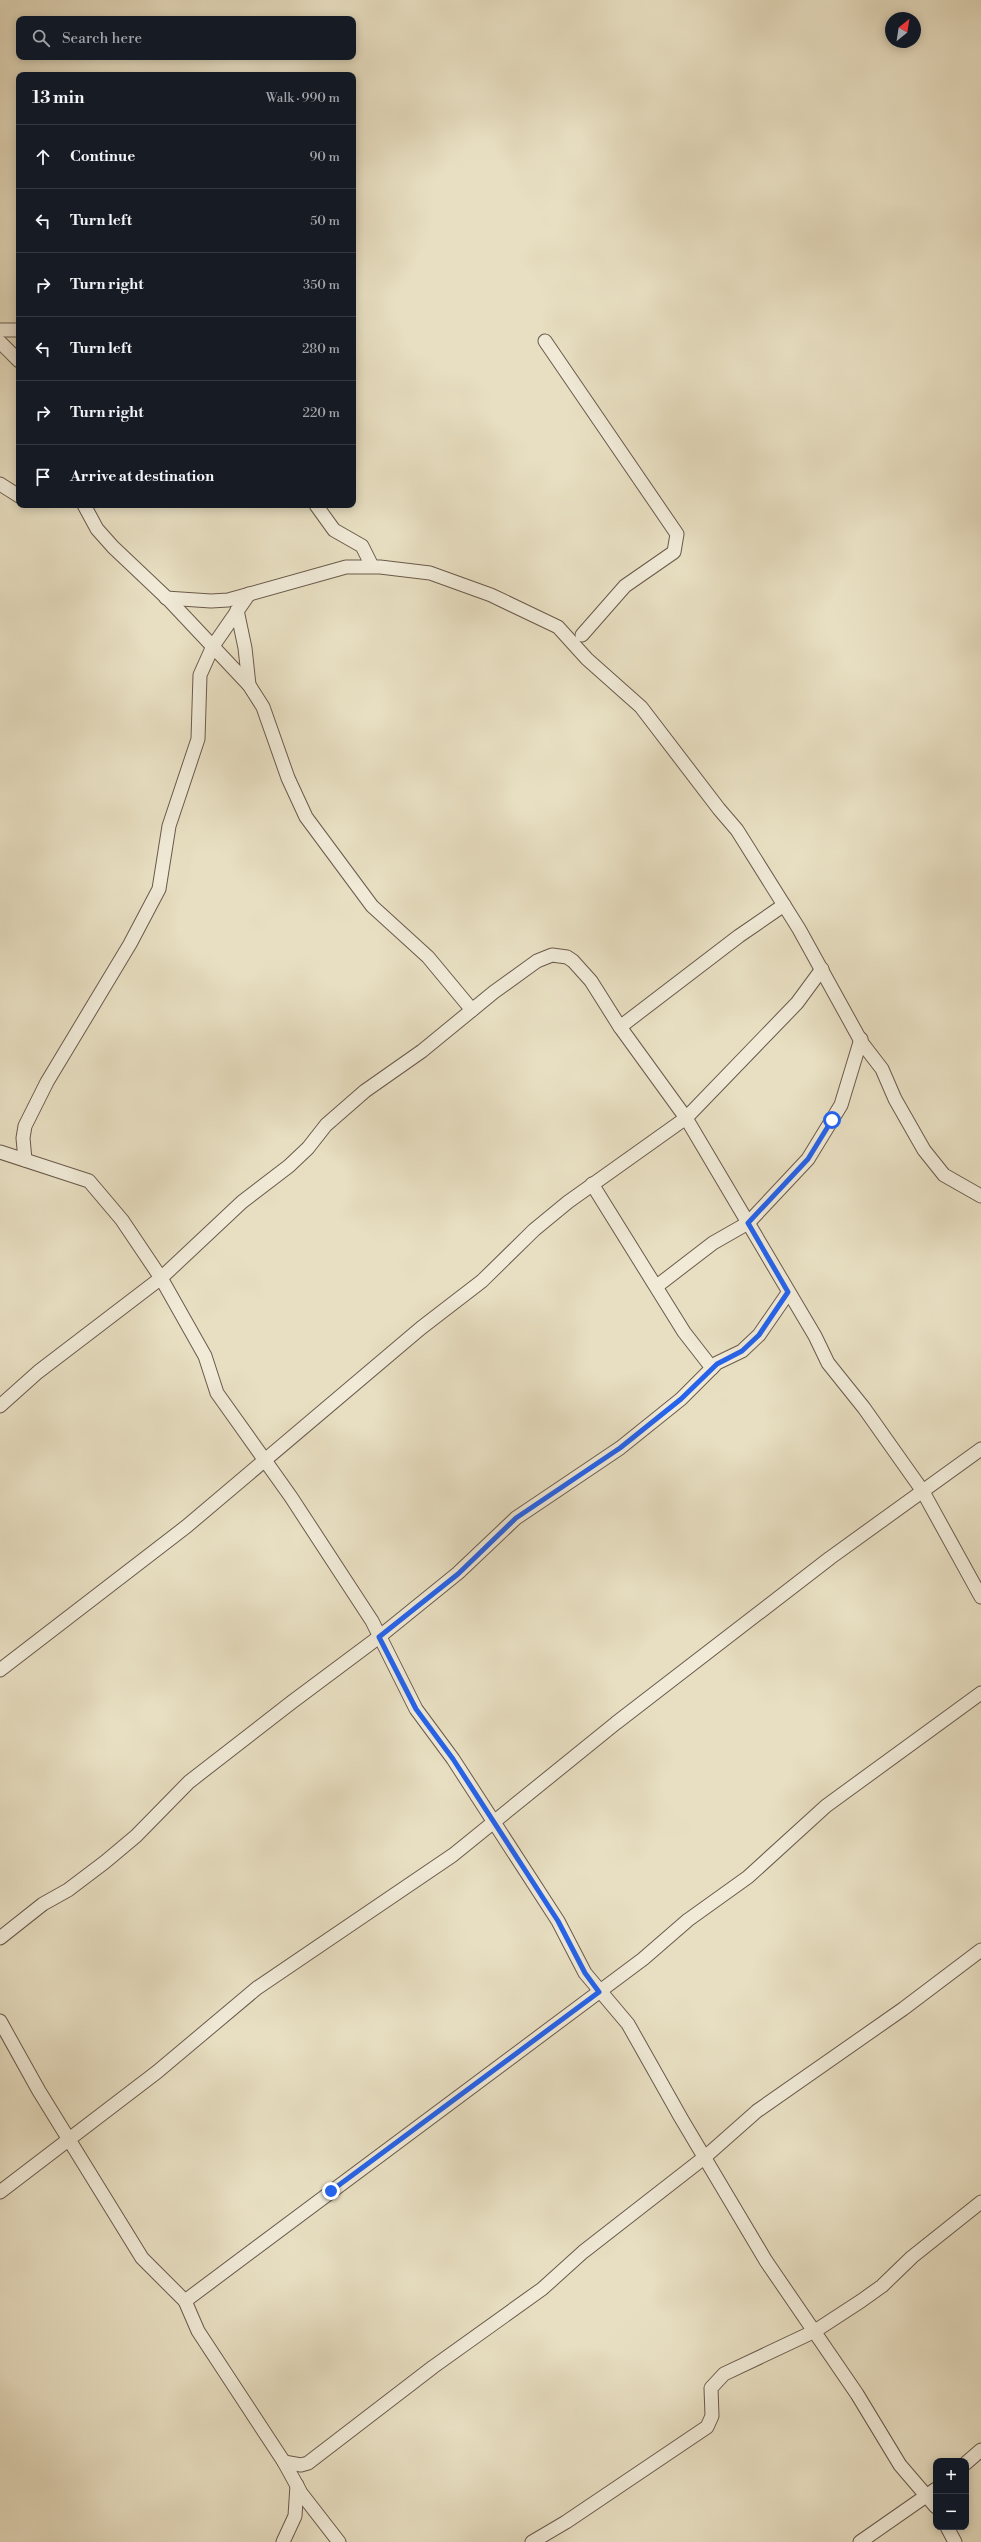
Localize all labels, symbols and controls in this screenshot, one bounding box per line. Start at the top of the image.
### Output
north arrow [885,12,921,48]
search box [16,16,356,60]
icon: search [30,27,52,49]
text: Search here [62,29,142,48]
text: 13 min [32,87,84,109]
text: Walk · 990 m [266,90,340,106]
icon: ahead [32,146,54,168]
text: Continue [70,147,135,166]
text: 90 m [309,149,340,165]
icon: left [32,210,54,232]
text: Turn left [70,211,132,230]
text: 50 m [310,213,340,229]
icon: right [32,274,54,296]
text: Turn right [70,275,144,294]
text: 350 m [303,277,340,293]
icon: left [32,338,54,360]
text: Turn left [70,339,132,358]
text: 280 m [302,341,340,357]
icon: right [32,402,54,424]
text: Turn right [70,403,144,422]
text: 220 m [302,405,340,421]
icon: arrive [32,466,54,488]
text: Arrive at destination [70,467,214,486]
route start [823,1111,841,1129]
route end [322,2182,340,2200]
map controls [933,2458,969,2530]
button: + [933,2458,969,2494]
button: − [933,2494,969,2530]

